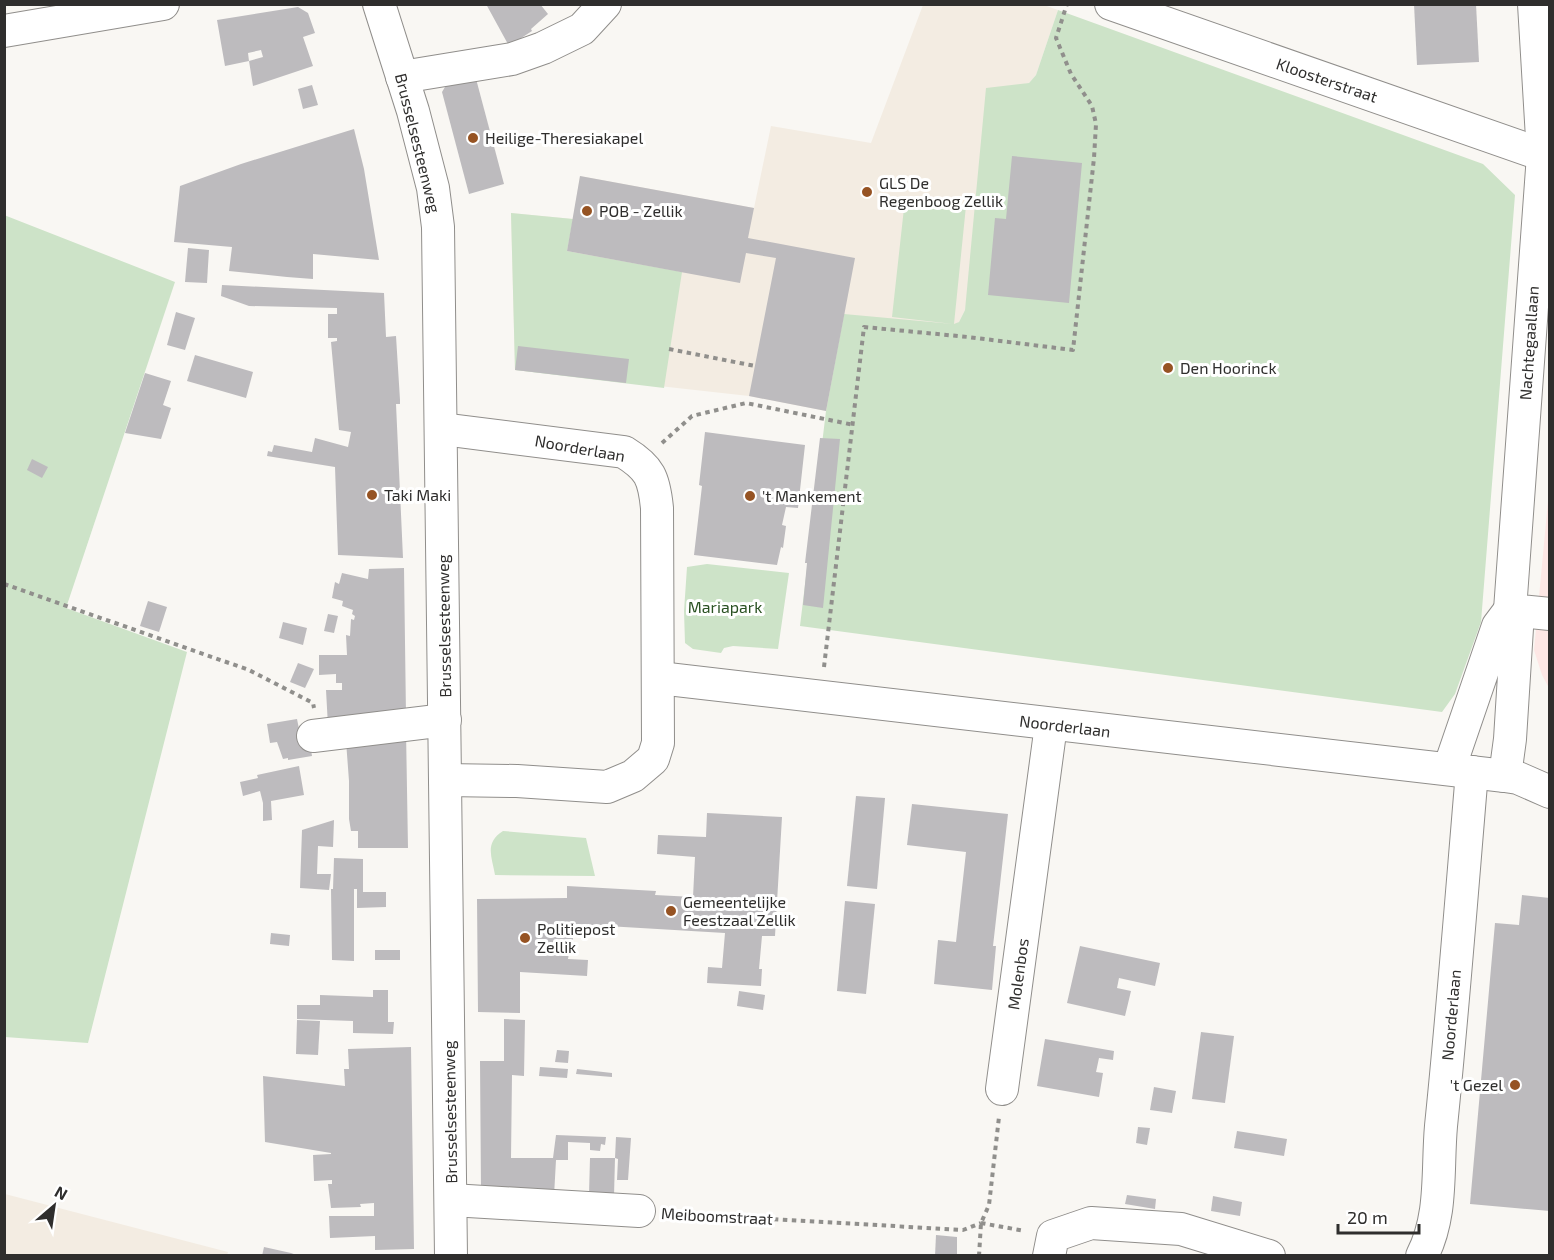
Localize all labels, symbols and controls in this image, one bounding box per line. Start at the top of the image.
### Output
street label: Kloosterstraat [1274,53,1380,106]
street label: Brusselsesteenweg [392,71,445,215]
place label: Heilige-Theresiakapel [485,128,643,147]
marker: Heilige-Theresiakapel [466,131,480,145]
place label: GLS De Regenboog Zellik [879,173,1003,210]
marker: GLS De Regenboog Zellik [860,185,874,199]
place label: POB - Zellik [599,201,683,220]
marker: POB - Zellik [580,204,594,218]
street label: Nachtegaallaan [1515,285,1542,401]
place label: Den Hoorinck [1180,358,1277,377]
marker: Den Hoorinck [1161,361,1175,375]
street label: Noorderlaan [533,430,627,465]
place label: Taki Maki [384,485,451,504]
place label: 't Mankement [762,486,862,505]
marker: Taki Maki [365,488,379,502]
marker: 't Mankement [743,489,757,503]
street label: Brusselsesteenweg [433,554,454,698]
park label: Mariapark [688,597,762,616]
street label: Noorderlaan [1018,710,1112,741]
place label: Gemeentelijke Feestzaal Zellik [683,892,796,929]
marker: Gemeentelijke Feestzaal Zellik [664,904,678,918]
place label: Politiepost Zellik [537,919,615,956]
marker: Politiepost Zellik [518,931,532,945]
street label: Molenbos [1003,937,1032,1011]
street label: Noorderlaan [1437,969,1464,1061]
street label: Brusselsesteenweg [439,1040,460,1184]
place label: 't Gezel [1450,1075,1503,1094]
marker: 't Gezel [1508,1078,1522,1092]
north arrow [24,1176,84,1236]
text: N [52,1181,71,1204]
scale bar [1338,1197,1419,1235]
street label: Meiboomstraat [660,1203,774,1228]
text: 20 m [1347,1206,1388,1228]

